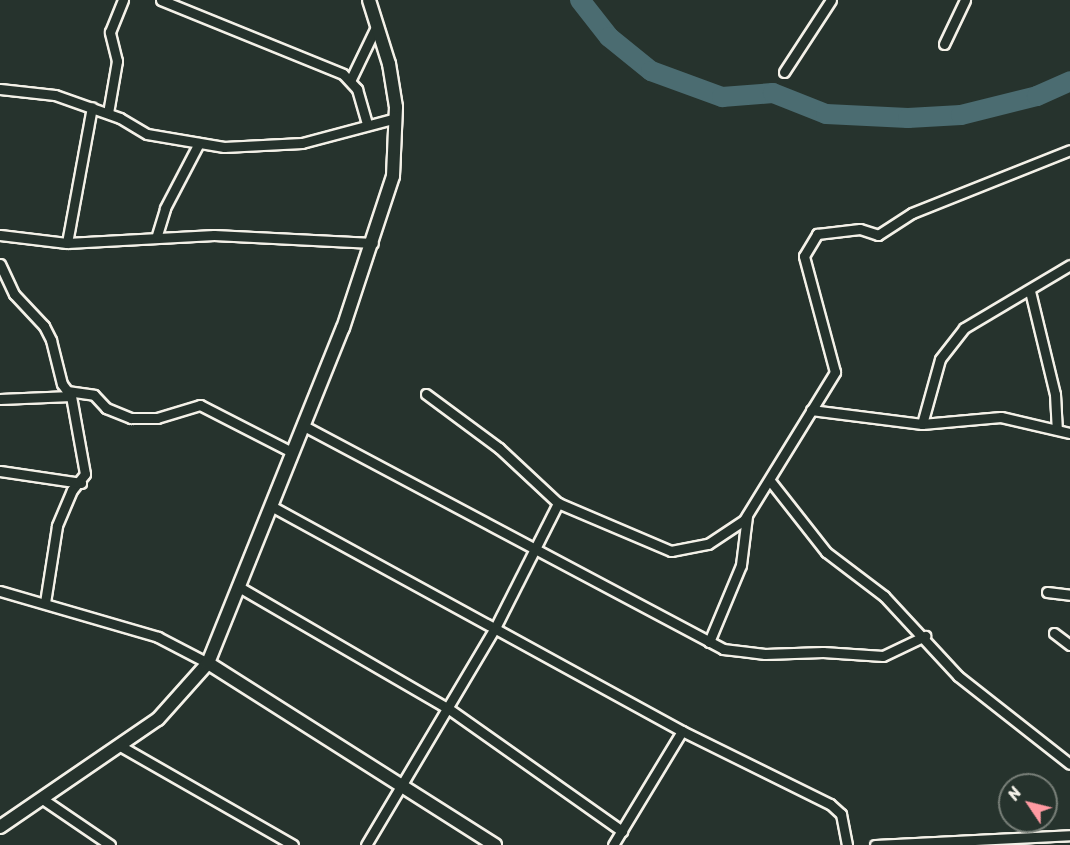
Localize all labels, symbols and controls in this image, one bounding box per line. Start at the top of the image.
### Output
north arrow [998,773,1058,833]
text: N [999,781,1030,806]

